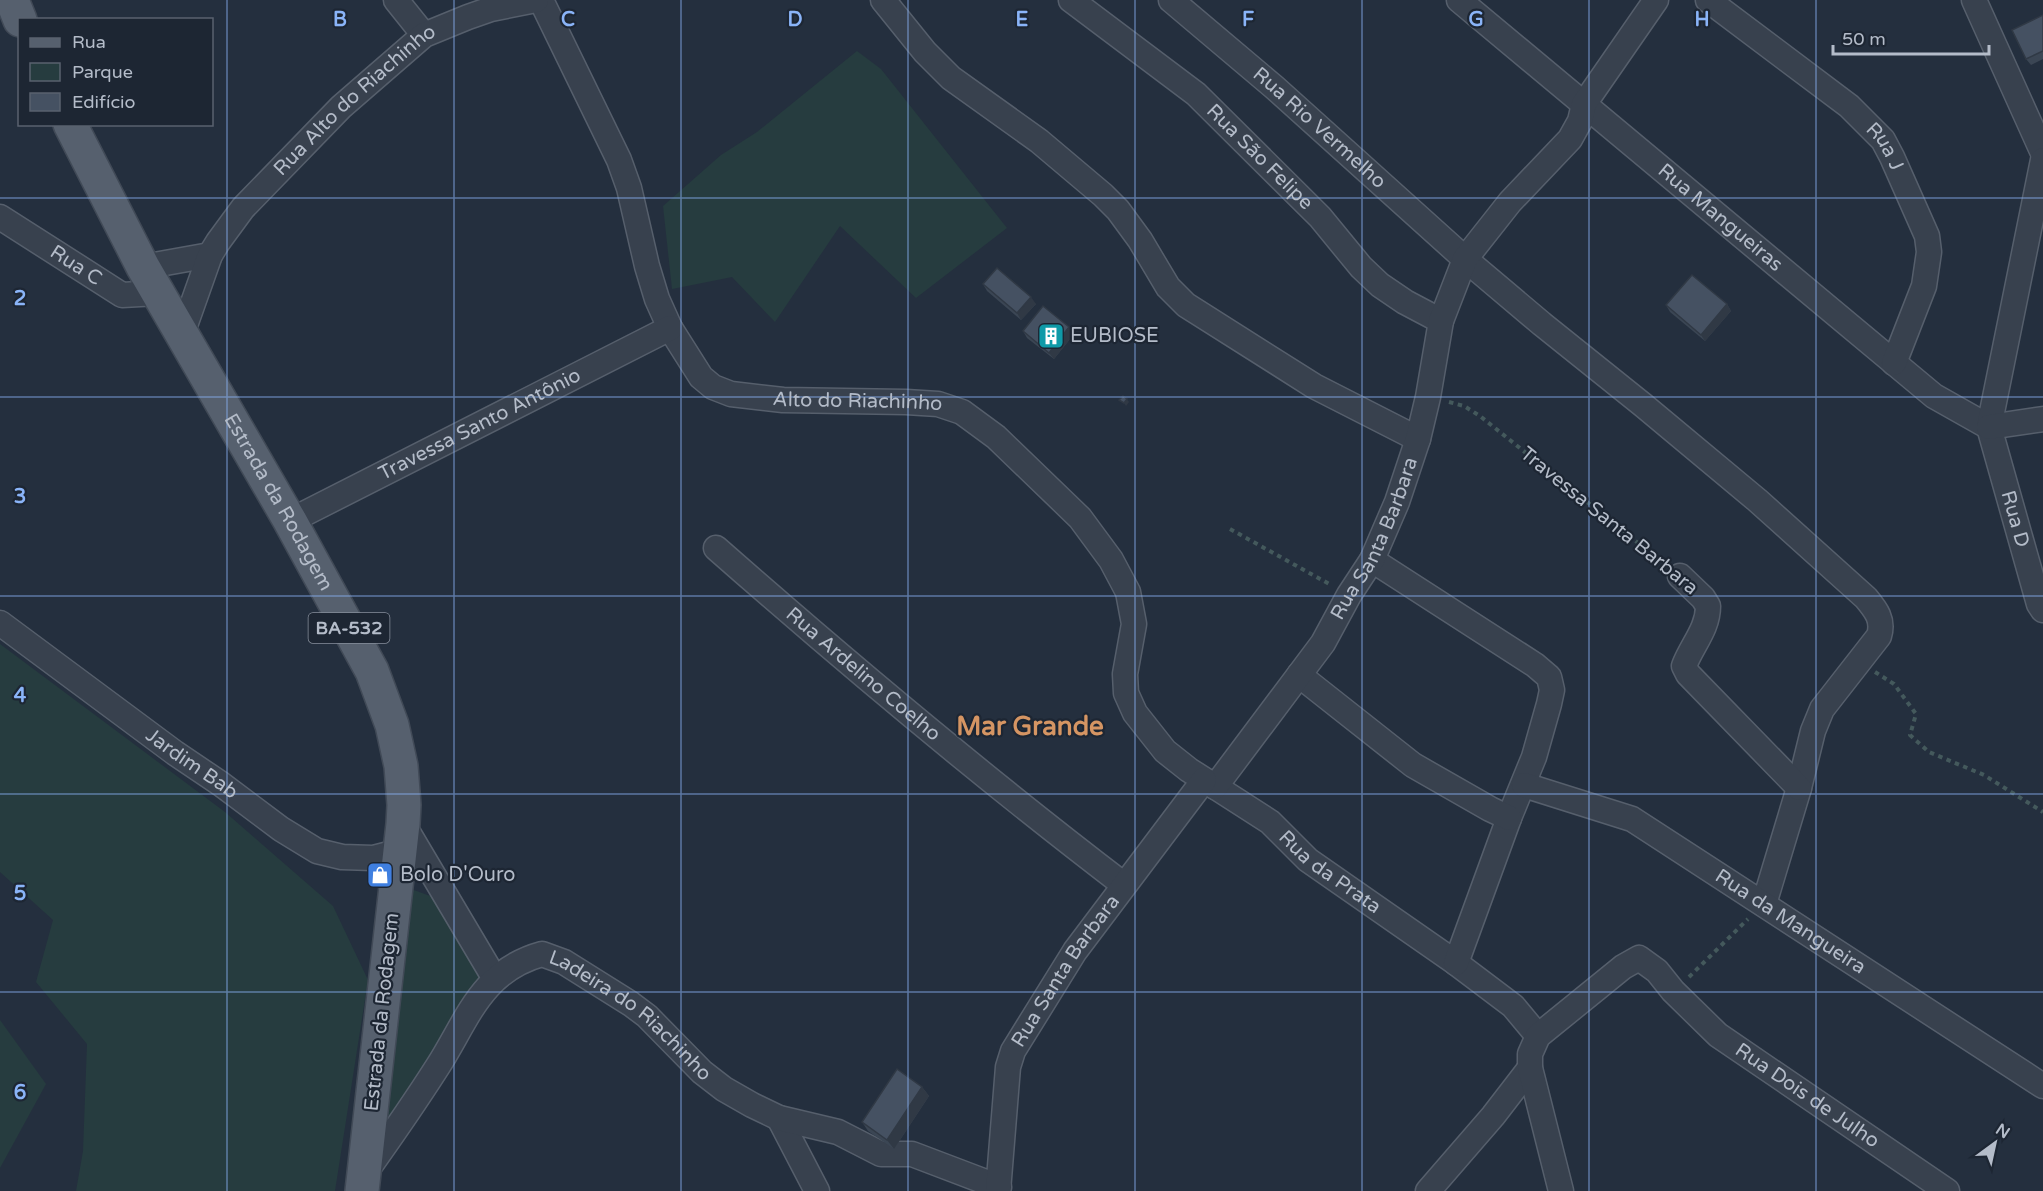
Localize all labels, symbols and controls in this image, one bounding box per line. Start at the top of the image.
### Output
text: B [333,8,347,32]
text: C [561,8,575,32]
text: D [787,8,803,32]
text: E [1016,8,1029,32]
text: F [1242,8,1254,32]
text: G [1468,8,1484,32]
text: H [1694,8,1710,32]
legend [18,18,213,126]
scale bar [1833,18,1989,56]
street label: Rua Alto do Riachinho [269,20,439,181]
text: 50 m [1842,28,1886,50]
text: Rua [72,31,106,53]
text: Parque [72,61,133,83]
street label: Rua Rio Vermelho [1248,62,1391,194]
text: Edifício [72,91,136,113]
street label: Rua São Felipe [1201,99,1318,215]
street label: Rua J [1861,118,1908,174]
street label: Rua Mangueiras [1653,159,1787,277]
street label: Rua C [45,240,106,291]
text: 2 [14,287,26,311]
building icon: EUBIOSE [1036,321,1066,351]
place label: EUBIOSE [1070,324,1159,348]
street label: Travessa Santo Antônio [375,363,585,486]
street label: Alto do Riachinho [772,387,943,416]
street label: Estrada da Rodagem [219,410,338,595]
street label: Travessa Santa Barbara [1515,442,1703,600]
street label: Rua Santa Barbara [1326,454,1423,624]
text: 3 [14,485,26,509]
street label: Rua D [1996,488,2034,550]
street label: Rua Ardelino Coelho [781,602,945,746]
road number: BA-532 [308,613,389,643]
text: 4 [14,684,27,708]
district label: Mar Grande [956,711,1104,742]
street label: Jardim Bab [141,723,243,804]
street label: Rua da Prata [1274,826,1385,919]
shop icon: Bolo D'Ouro [365,860,395,890]
place label: Bolo D'Ouro [400,863,516,887]
street label: Rua da Mangueira [1710,864,1870,980]
text: 5 [14,882,26,906]
street label: Rua Santa Barbara [1006,890,1125,1052]
street label: Estrada da Rodagem [360,912,404,1112]
street label: Ladeira do Riachinho [546,946,716,1086]
street label: Rua Dois de Julho [1730,1038,1884,1153]
text: 6 [14,1081,26,1105]
north arrow [1965,1113,2025,1173]
text: N [1992,1119,2013,1143]

